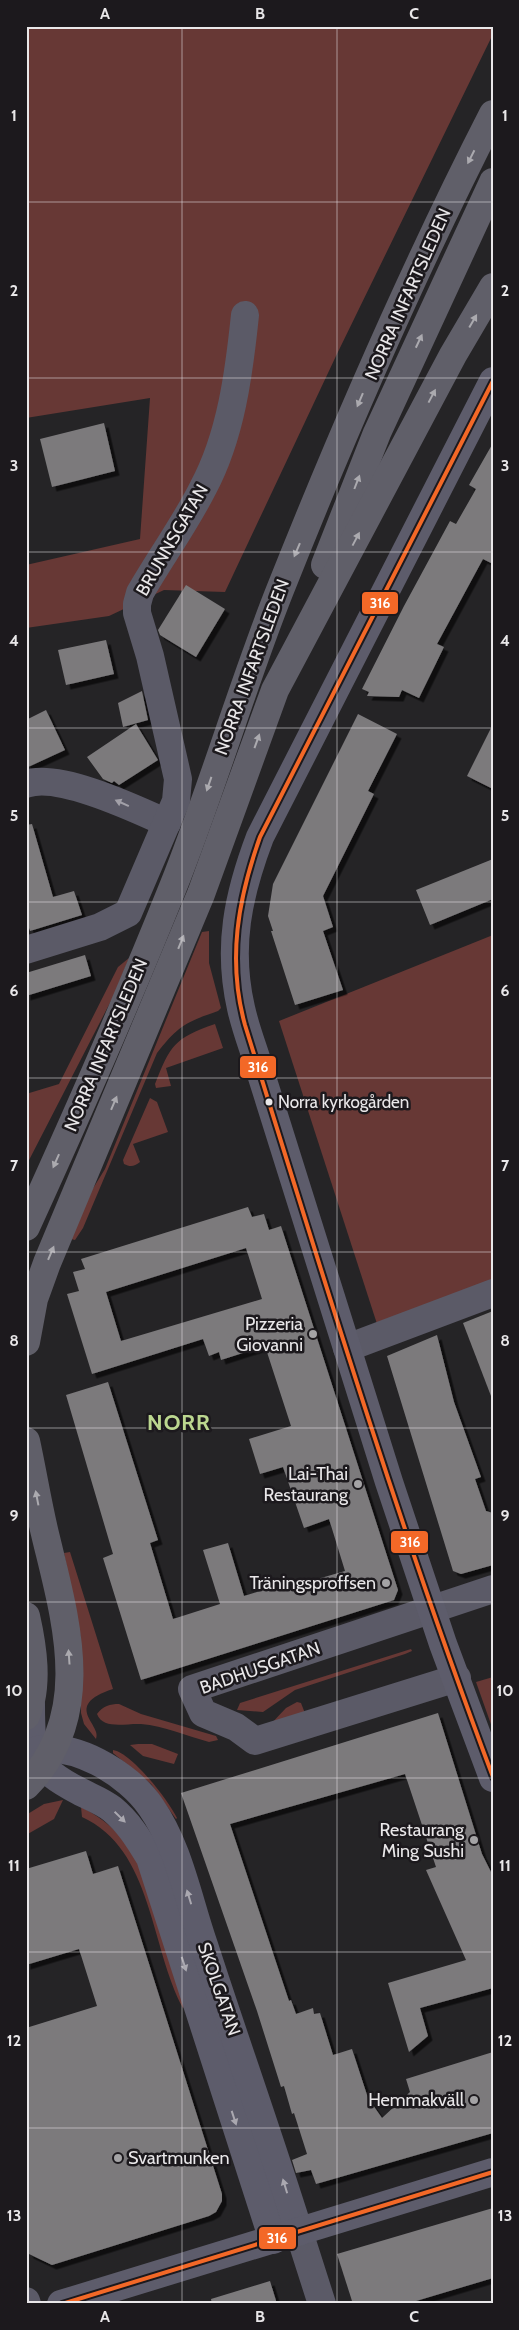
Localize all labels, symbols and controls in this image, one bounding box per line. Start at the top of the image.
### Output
text: A [100,4,110,23]
text: B [255,4,265,23]
text: C [409,4,419,23]
text: 1 [11,106,17,125]
text: 1 [502,106,508,125]
one-way arrow [467,150,475,164]
street label: NORRA INFARTSLEDEN [360,205,456,383]
text: 2 [10,281,18,300]
text: 2 [501,281,509,300]
one-way arrow [469,313,477,328]
one-way arrow [415,334,423,348]
one-way arrow [427,389,436,402]
one-way arrow [356,393,363,408]
text: 3 [10,456,18,475]
text: 3 [501,456,509,475]
one-way arrow [353,474,361,489]
street label: BRUNNSGATAN [131,480,213,600]
one-way arrow [351,532,360,546]
one-way arrow [293,543,301,558]
street label: NORRA INFARTSLEDEN [210,576,294,758]
line badge: 316 [361,591,399,615]
text: 316 [370,594,390,612]
text: 4 [9,631,19,650]
text: 4 [500,631,510,650]
one-way arrow [254,734,261,749]
one-way arrow [205,777,212,792]
one-way arrow [115,799,129,807]
text: 5 [10,806,18,825]
text: 5 [501,806,509,825]
one-way arrow [177,935,185,950]
street label: NORRA INFARTSLEDEN [60,955,152,1135]
text: 6 [10,981,19,1000]
text: 6 [501,981,510,1000]
line badge: 316 [239,1055,277,1079]
text: 316 [248,1058,268,1076]
place label: Norra kyrkogården [278,1092,409,1112]
one-way arrow [111,1096,119,1110]
marker: Norra kyrkogården [264,1097,274,1107]
one-way arrow [51,1154,59,1168]
text: 7 [10,1156,19,1175]
text: 7 [501,1156,510,1175]
one-way arrow [47,1245,55,1260]
place label: Pizzeria Giovanni [236,1313,303,1356]
marker: Pizzeria Giovanni [307,1328,319,1340]
text: 8 [9,1331,19,1350]
text: 8 [500,1331,510,1350]
district label: NORR [147,1409,211,1436]
place label: Lai-Thai Restaurang [263,1463,349,1506]
marker: Lai-Thai Restaurang [352,1478,364,1490]
one-way arrow [33,1490,41,1506]
text: 9 [10,1506,19,1525]
text: 9 [501,1506,510,1525]
line badge: 316 [390,1530,429,1554]
text: 316 [400,1533,420,1551]
place label: Träningsproffsen [249,1572,376,1594]
marker: Träningsproffsen [380,1577,392,1589]
street label: BADHUSGATAN [197,1637,323,1699]
one-way arrow [65,1649,73,1665]
text: 10 [5,1681,23,1700]
text: 10 [496,1681,514,1700]
one-way arrow [113,1811,125,1823]
place label: Restaurang Ming Sushi [379,1819,465,1862]
marker: Restaurang Ming Sushi [468,1834,480,1846]
text: 11 [8,1856,20,1875]
text: 11 [499,1856,511,1875]
one-way arrow [184,1889,192,1904]
street label: SKOLGATAN [193,1939,245,2039]
one-way arrow [181,1956,188,1971]
text: 12 [7,2031,21,2050]
text: 12 [498,2031,512,2050]
place label: Hemmakväll [368,2089,465,2111]
marker: Hemmakväll [468,2094,480,2106]
one-way arrow [231,2111,238,2126]
place label: Svartmunken [128,2147,230,2169]
marker: Svartmunken [112,2152,124,2164]
one-way arrow [280,2178,288,2193]
text: 13 [7,2206,21,2225]
text: 13 [498,2206,512,2225]
line badge: 316 [258,2226,297,2250]
text: 316 [267,2229,287,2247]
text: A [100,2307,110,2326]
text: B [255,2307,265,2326]
text: C [409,2307,419,2326]

